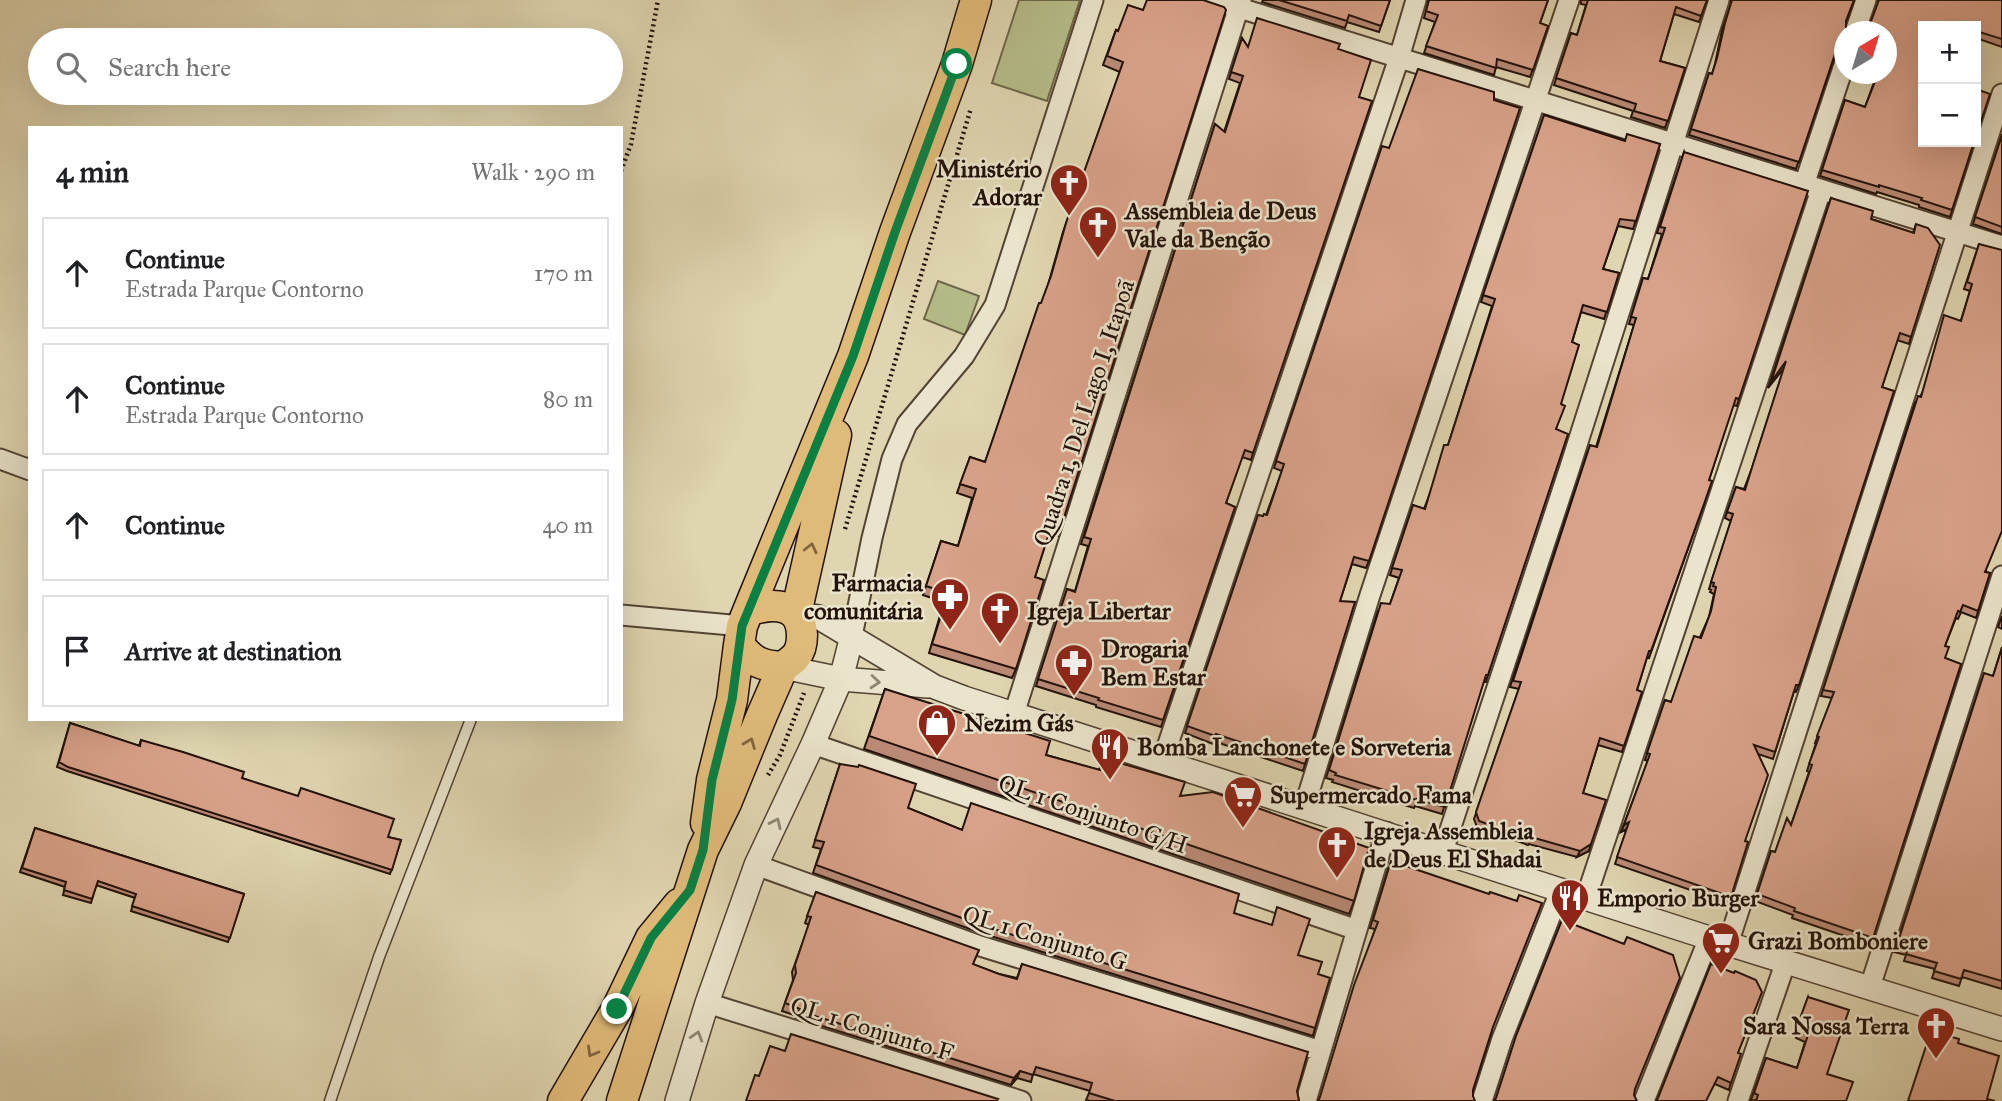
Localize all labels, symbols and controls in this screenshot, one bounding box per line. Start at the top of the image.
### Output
north arrow [1834,21,1897,84]
map controls [1918,21,1981,147]
button: + [1918,21,1981,84]
search box [28,28,623,105]
icon: search [52,48,90,86]
route start [941,48,972,79]
text: Search here [108,51,231,83]
button: − [1918,84,1981,147]
text: 4 min [56,154,129,190]
place label: Ministério Adorar [936,154,1043,212]
text: Walk · 290 m [471,158,595,186]
church icon: Ministério Adorar [1048,162,1090,217]
place label: Assembleia de Deus Vale da Benção [1123,196,1316,254]
church icon: Assembleia de Deus Vale da Benção [1077,204,1119,259]
text: Continue [125,243,225,275]
icon: ahead [58,254,96,292]
text: 170 m [534,259,593,287]
text: Estrada Parque Contorno [125,275,364,303]
street label: Quadra 1, Del Lago I, Itapoã [1027,275,1142,550]
text: Continue [125,369,225,401]
icon: ahead [58,380,96,418]
text: 80 m [543,385,593,413]
text: Estrada Parque Contorno [125,401,364,429]
icon: ahead [58,506,96,544]
text: Continue [125,509,225,541]
text: 40 m [543,511,593,539]
one-way arrow [803,542,817,554]
place label: Farmacia comunitária [804,568,924,626]
pharmacy icon: Farmacia comunitária [929,576,971,631]
church icon: Igreja Libertar [979,590,1021,645]
place label: Igreja Libertar [1027,596,1172,626]
icon: arrive [58,632,96,670]
place label: Drogaria Bem Estar [1101,634,1207,692]
text: Arrive at destination [125,635,342,667]
pharmacy icon: Drogaria Bem Estar [1053,642,1095,697]
one-way arrow [870,674,881,689]
shop icon: Nezim Gás [916,702,958,757]
place label: Nezim Gás [964,708,1074,738]
restaurant icon: Bomba Lanchonete e Sorveteria [1089,726,1131,781]
place label: Bomba Lanchonete e Sorveteria [1137,732,1452,762]
one-way arrow [742,737,756,750]
street label: QL 1 Conjunto G/H [994,768,1192,860]
supermarket icon: Supermercado Fama [1222,774,1264,829]
place label: Supermercado Fama [1270,780,1473,810]
place label: Igreja Assembleia de Deus El Shadai [1364,816,1542,874]
one-way arrow [768,817,782,830]
church icon: Igreja Assembleia de Deus El Shadai [1316,824,1358,879]
restaurant icon: Emporio Burger [1549,877,1591,932]
place label: Emporio Burger [1597,883,1760,913]
street label: QL 1 Conjunto G [959,899,1131,977]
supermarket icon: Grazi Bomboniere [1700,920,1742,975]
place label: Grazi Bomboniere [1748,926,1928,956]
street label: QL 1 Conjunto F [787,990,958,1068]
route end [601,993,632,1024]
church icon: Sara Nossa Terra [1915,1005,1957,1060]
place label: Sara Nossa Terra [1743,1011,1910,1041]
one-way arrow [689,1030,704,1042]
one-way arrow [587,1045,600,1058]

